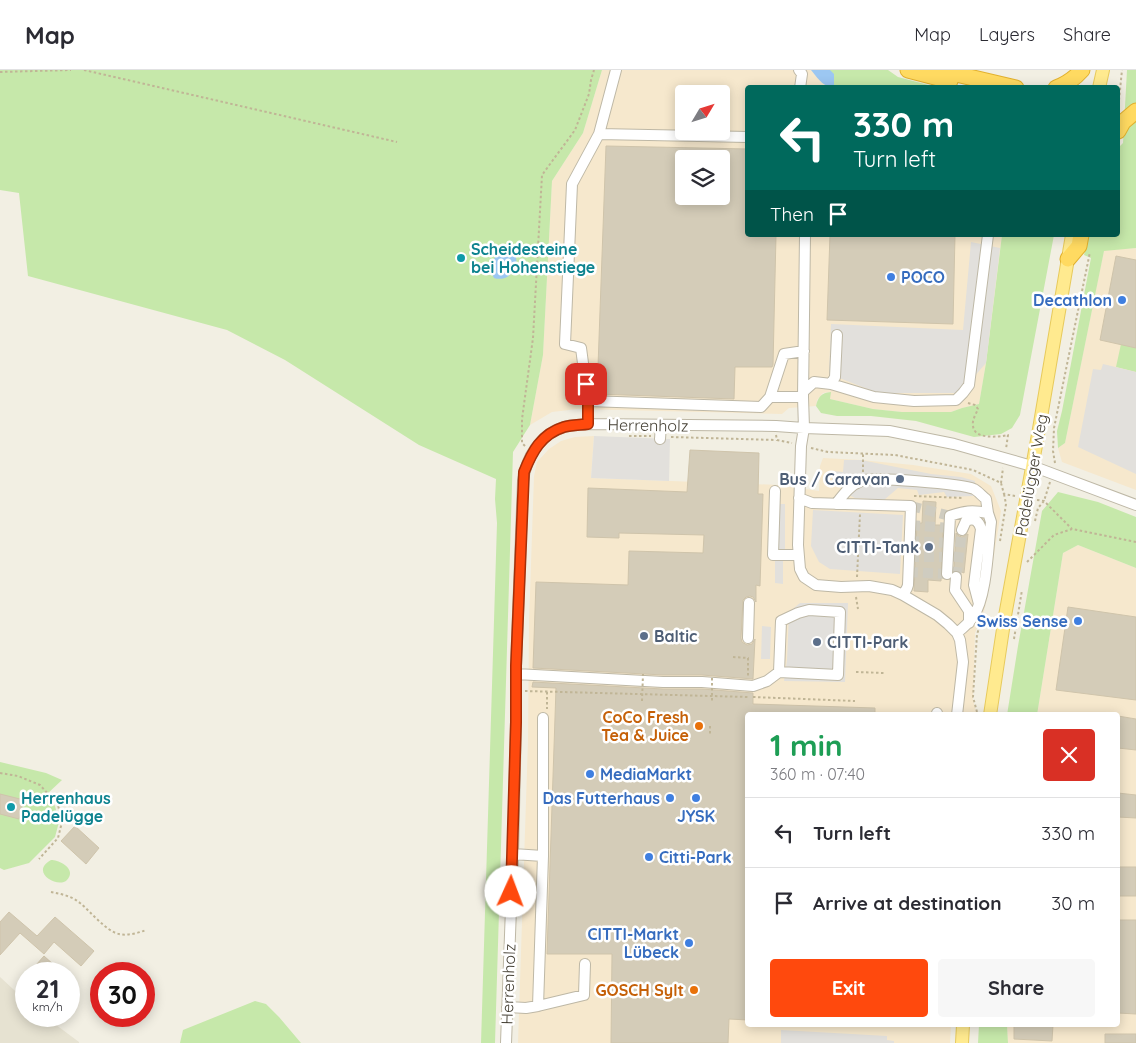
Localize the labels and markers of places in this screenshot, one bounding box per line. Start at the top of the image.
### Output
place label: Scheidesteine bei Hohenstiege [471,239,595,277]
marker: Scheidesteine bei Hohenstiege [455,252,467,264]
place label: POCO [901,267,945,287]
marker: POCO [885,271,897,283]
place label: Decathlon [1033,290,1112,310]
marker: Decathlon [1116,294,1128,306]
pin [565,363,607,405]
place label: Bus / Caravan [779,469,890,489]
marker: Bus / Caravan [894,473,906,485]
place label: CITTI-Tank [836,537,919,557]
marker: CITTI-Tank [923,541,935,553]
place label: Swiss Sense [977,611,1068,631]
marker: Swiss Sense [1072,615,1084,627]
place label: Baltic [654,626,697,646]
marker: Baltic [638,630,650,642]
place label: CITTI-Park [827,632,908,652]
marker: CITTI-Park [811,636,823,648]
place label: CoCo Fresh Tea & Juice [601,707,689,745]
marker: CoCo Fresh Tea & Juice [693,720,705,732]
place label: MediaMarkt [600,764,692,784]
marker: MediaMarkt [584,768,596,780]
place label: Herrenhaus Padelügge [21,788,111,826]
place label: Das Futterhaus [542,788,660,808]
marker: Das Futterhaus [664,792,676,804]
marker: JYSK [690,792,702,804]
marker: Herrenhaus Padelügge [5,801,17,813]
place label: JYSK [677,806,715,826]
place label: Citti-Park [659,847,732,867]
marker: Citti-Park [643,851,655,863]
place label: CITTI-Markt Lübeck [588,924,679,962]
marker: CITTI-Markt Lübeck [683,937,695,949]
place label: GOSCH Sylt [595,980,684,1000]
marker: GOSCH Sylt [688,984,700,996]

